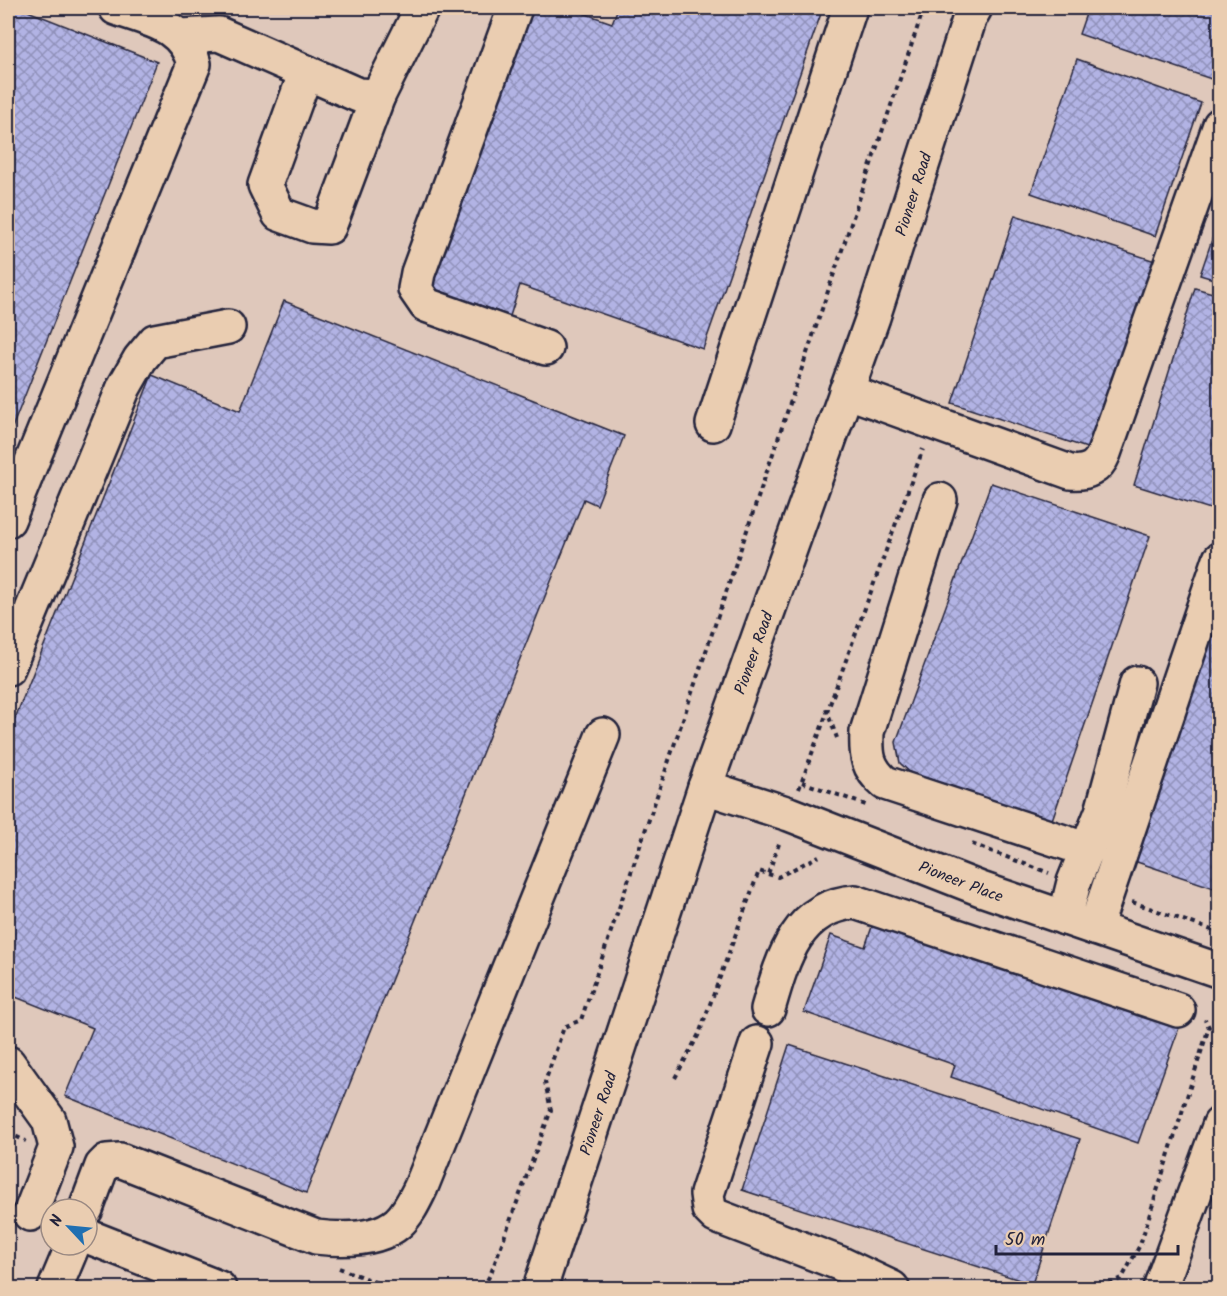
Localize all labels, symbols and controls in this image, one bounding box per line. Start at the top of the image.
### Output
street label: Pioneer Road [889,148,940,239]
street label: Pioneer Road [728,607,781,698]
street label: Pioneer Place [915,855,1006,910]
street label: Pioneer Road [574,1068,625,1159]
north arrow [39,1197,99,1257]
text: N [43,1211,70,1231]
scale bar [996,1218,1178,1256]
text: 50 m [1005,1226,1045,1255]

